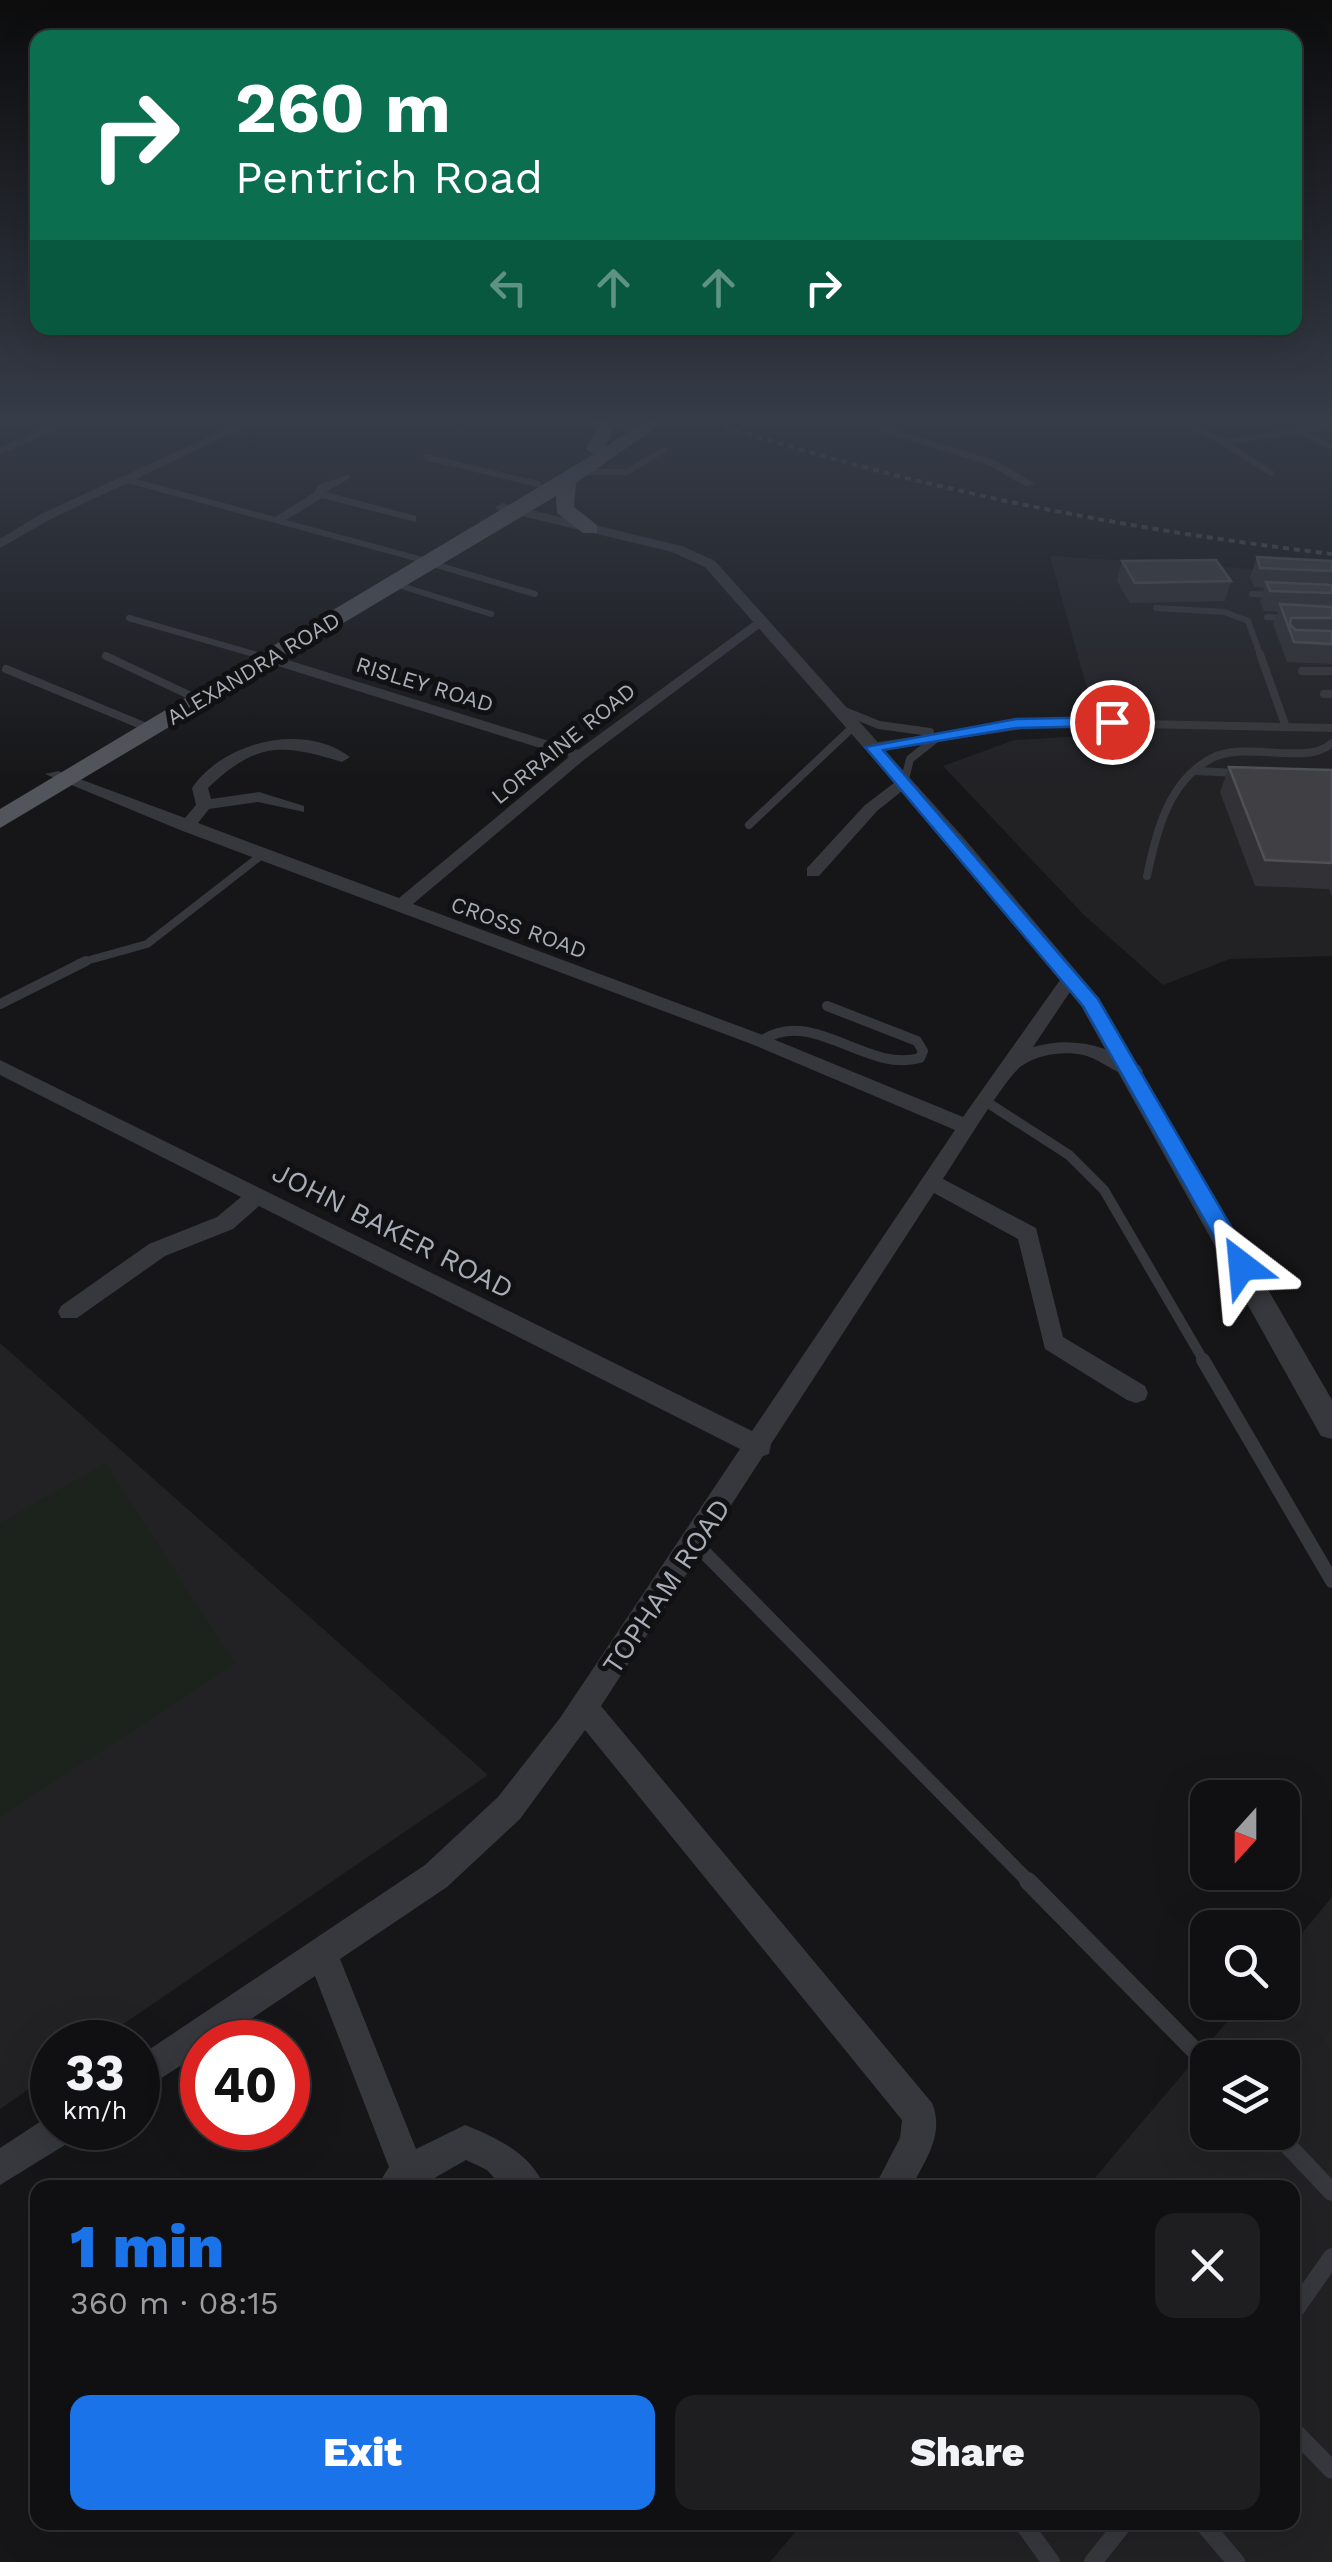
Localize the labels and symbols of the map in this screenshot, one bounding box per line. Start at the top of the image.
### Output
street label: ALEXANDRA ROAD [162,607,344,730]
street label: RISLEY ROAD [353,652,497,717]
street label: LORRAINE ROAD [486,678,640,809]
pin [1070,680,1155,765]
street label: CROSS ROAD [448,891,590,964]
street label: JOHN BAKER ROAD [267,1155,519,1305]
position arrow [1190,1214,1294,1318]
street label: TOPHAM ROAD [596,1492,737,1680]
north arrow [1190,1780,1300,1890]
speed limit sign: 40 [180,2020,310,2150]

